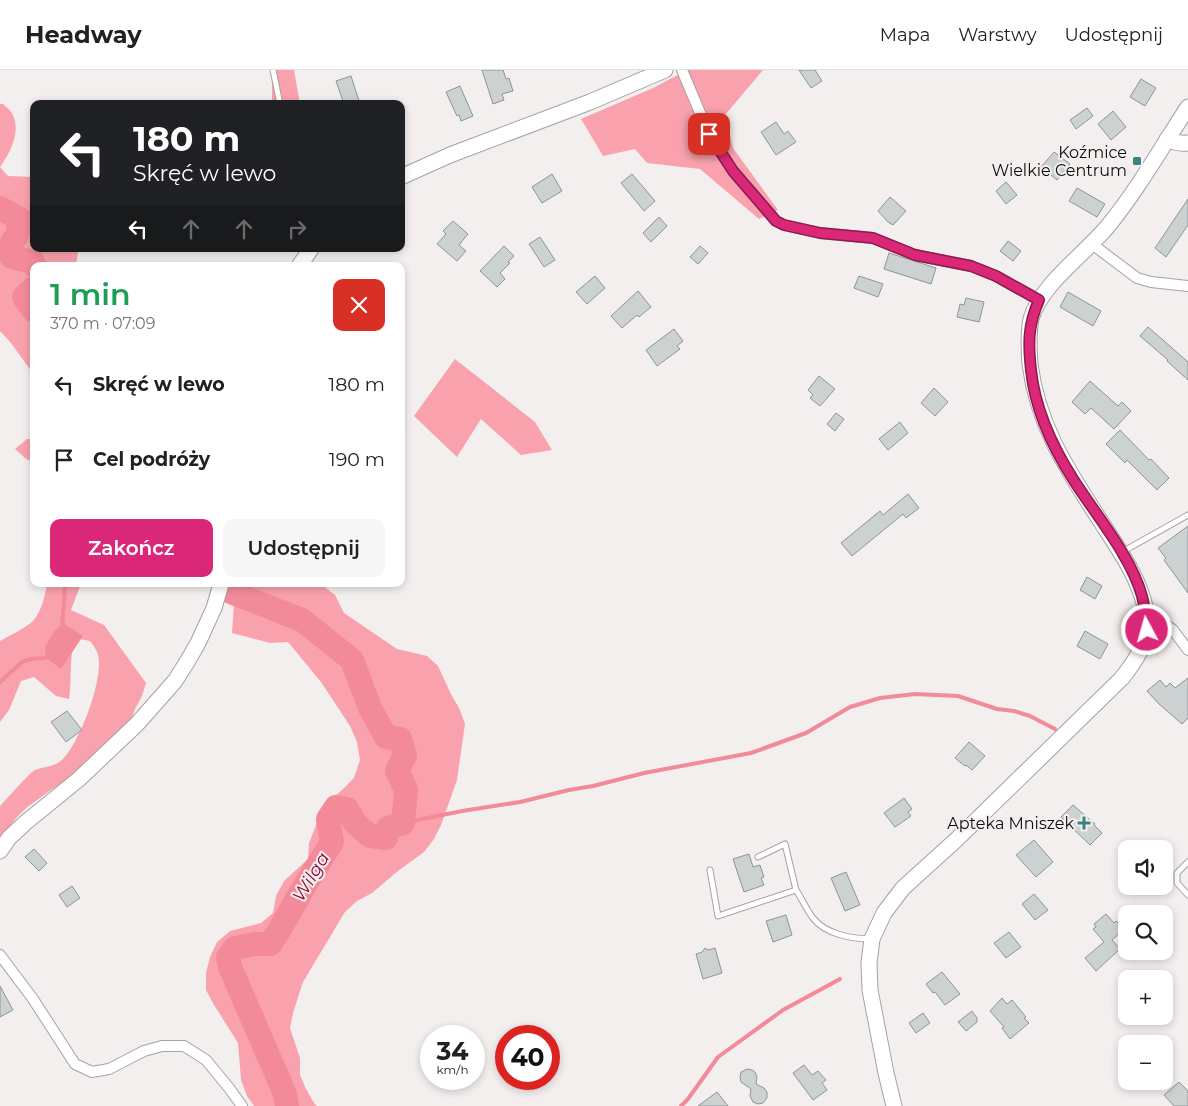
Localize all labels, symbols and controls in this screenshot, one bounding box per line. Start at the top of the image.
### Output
text: Headway [25,20,142,49]
text: Mapa [880,24,930,46]
text: Warstwy [958,24,1036,46]
text: Udostępnij [1064,24,1163,46]
pin [688,113,730,155]
text: 180 m [133,117,240,160]
icon: left [50,120,115,185]
icon: arrive [695,120,723,148]
place label: Koźmice Wielkie Centrum [991,143,1127,180]
marker: Koźmice Wielkie Centrum [1131,155,1143,167]
text: Skręć w lewo [133,160,276,187]
icon: left [124,215,152,243]
icon: ahead [177,215,205,243]
icon: ahead [230,215,258,243]
icon: right [283,215,311,243]
text: 1 min [50,276,131,313]
button: close [333,279,385,331]
text: 370 m · 07:09 [50,314,155,333]
icon: left [50,371,78,399]
text: Skręć w lewo [93,373,225,396]
text: 180 m [328,373,385,396]
icon: arrive [50,446,78,474]
text: Cel podróży [93,448,210,471]
text: 190 m [329,448,385,471]
button: Zakończ [50,519,213,577]
button: Udostępnij [223,519,385,577]
position arrow [1120,603,1172,655]
place label: Apteka Mniszek [947,814,1074,833]
marker: Apteka Mniszek [1078,817,1090,829]
map controls [1118,840,1173,1090]
button: sound [1118,840,1173,895]
water label: Wilga [288,848,334,906]
button: search [1118,905,1173,960]
button: + [1118,970,1173,1025]
speed limit sign: 40 [495,1025,560,1090]
button: − [1118,1035,1173,1090]
text: 34 [436,1036,469,1066]
text: km/h [436,1062,469,1077]

